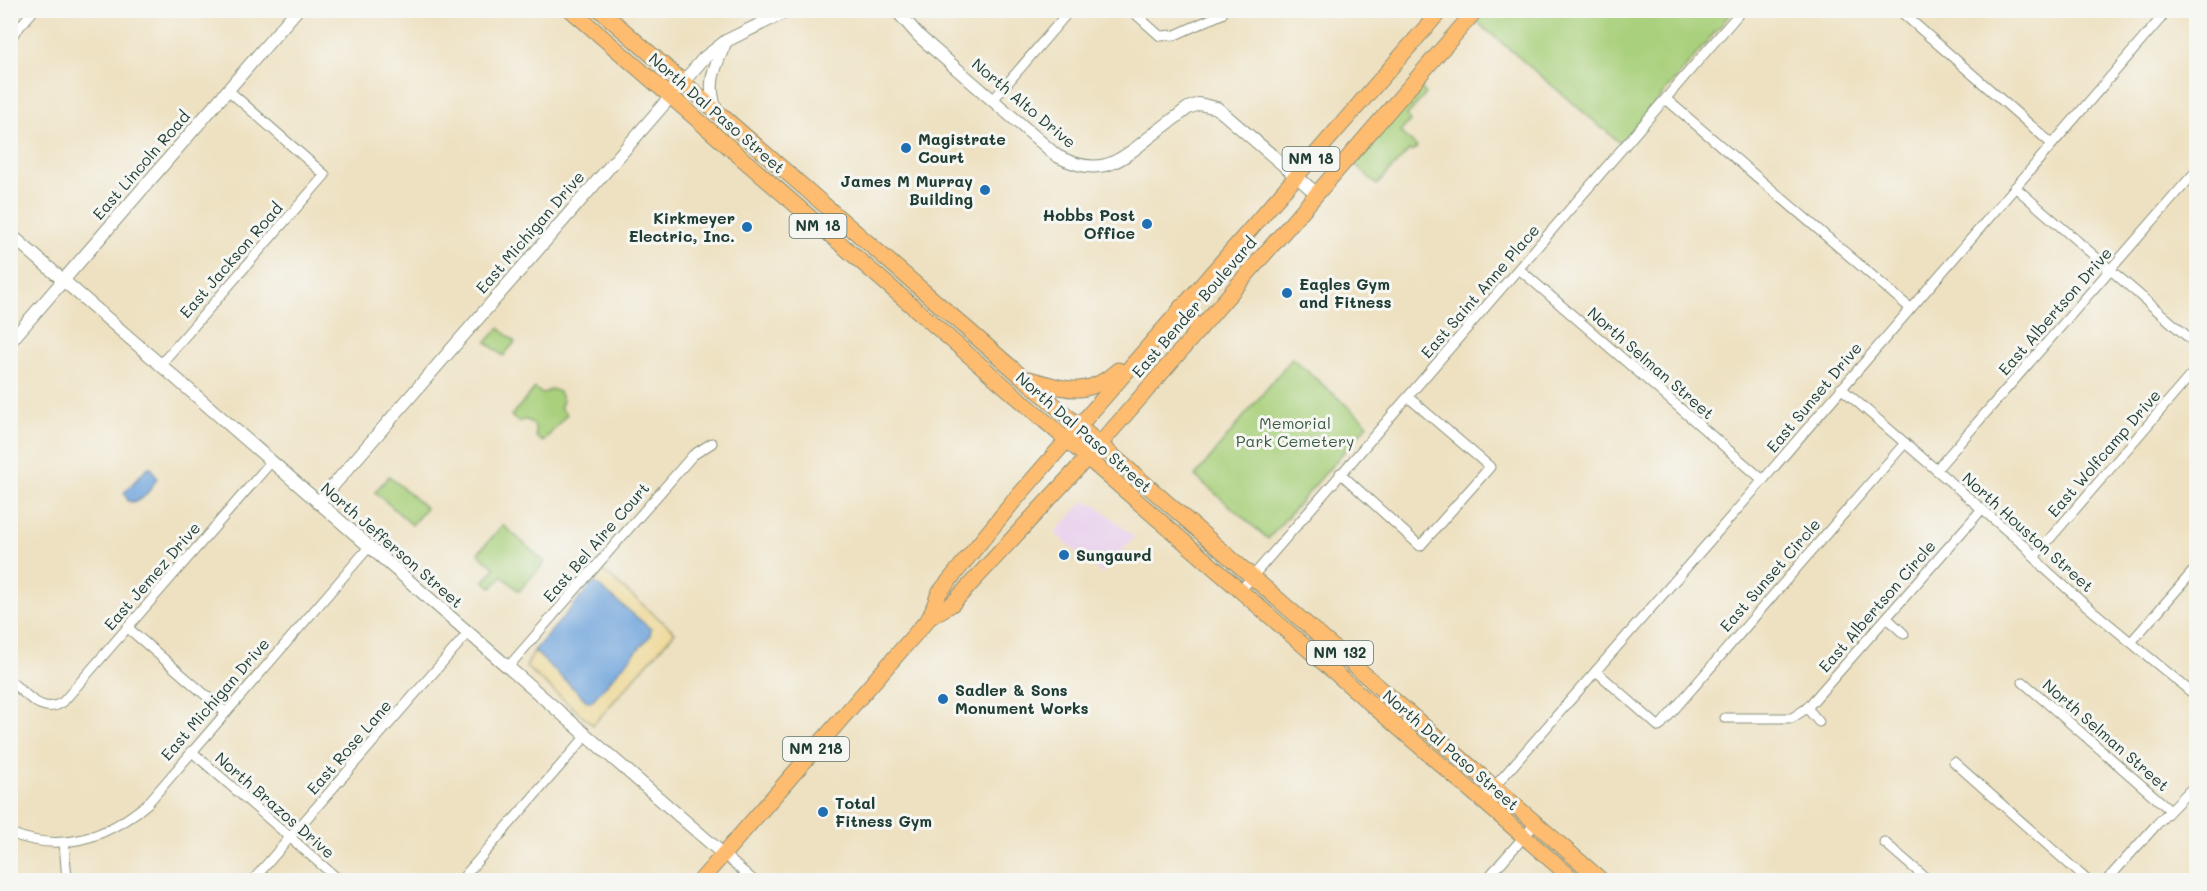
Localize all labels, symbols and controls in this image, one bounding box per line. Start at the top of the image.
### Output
street label: North Dal Paso Street [645,48,790,178]
street label: North Alto Drive [968,53,1081,152]
street label: East Lincoln Road [87,106,194,224]
place label: Magistrate Court [918,128,1006,167]
marker: Magistrate Court [899,141,913,155]
road number: NM 18 [1282,147,1340,171]
street label: East Michigan Drive [471,166,589,297]
place label: James M Murray Building [841,170,973,209]
marker: James M Murray Building [978,183,992,197]
street label: East Jackson Road [175,197,287,322]
place label: Hobbs Post Office [1042,204,1135,243]
place label: Kirkmeyer Electric, Inc. [628,207,735,246]
road number: NM 18 [790,214,846,238]
marker: Hobbs Post Office [1140,217,1154,231]
street label: East Saint Anne Place [1416,219,1544,362]
marker: Kirkmeyer Electric, Inc. [740,220,754,234]
street label: East Bender Boulevard [1127,232,1260,381]
street label: East Albertson Drive [1993,242,2116,379]
place label: Eagles Gym and Fitness [1299,273,1392,312]
marker: Eagles Gym and Fitness [1280,286,1294,300]
street label: North Selman Street [1584,302,1719,423]
street label: East Sunset Drive [1761,337,1866,456]
street label: North Dal Paso Street [1012,367,1157,497]
street label: East Wolfcamp Drive [2042,385,2165,521]
park label: Memorial Park Cemetery [1236,412,1354,451]
street label: North Houston Street [1958,467,2098,596]
street label: North Jefferson Street [317,477,468,612]
street label: East Bel Aire Court [538,477,653,606]
street label: East Sunset Circle [1715,514,1825,636]
street label: East Jemez Drive [99,517,204,634]
street label: East Albertson Circle [1814,535,1940,676]
place label: Sungaurd [1076,544,1151,565]
marker: Sungaurd [1057,548,1071,562]
street label: East Michigan Drive [156,633,274,764]
road number: NM 132 [1307,641,1373,665]
street label: North Selman Street [2039,674,2174,795]
place label: Sadler & Sons Monument Works [955,679,1089,718]
street label: North Dal Paso Street [1379,685,1524,815]
marker: Sadler & Sons Monument Works [936,692,950,706]
street label: East Rose Lane [302,695,396,798]
road number: NM 218 [783,737,849,761]
street label: North Brazos Drive [211,747,340,862]
place label: Total Fitness Gym [835,792,932,831]
marker: Total Fitness Gym [816,805,830,819]

